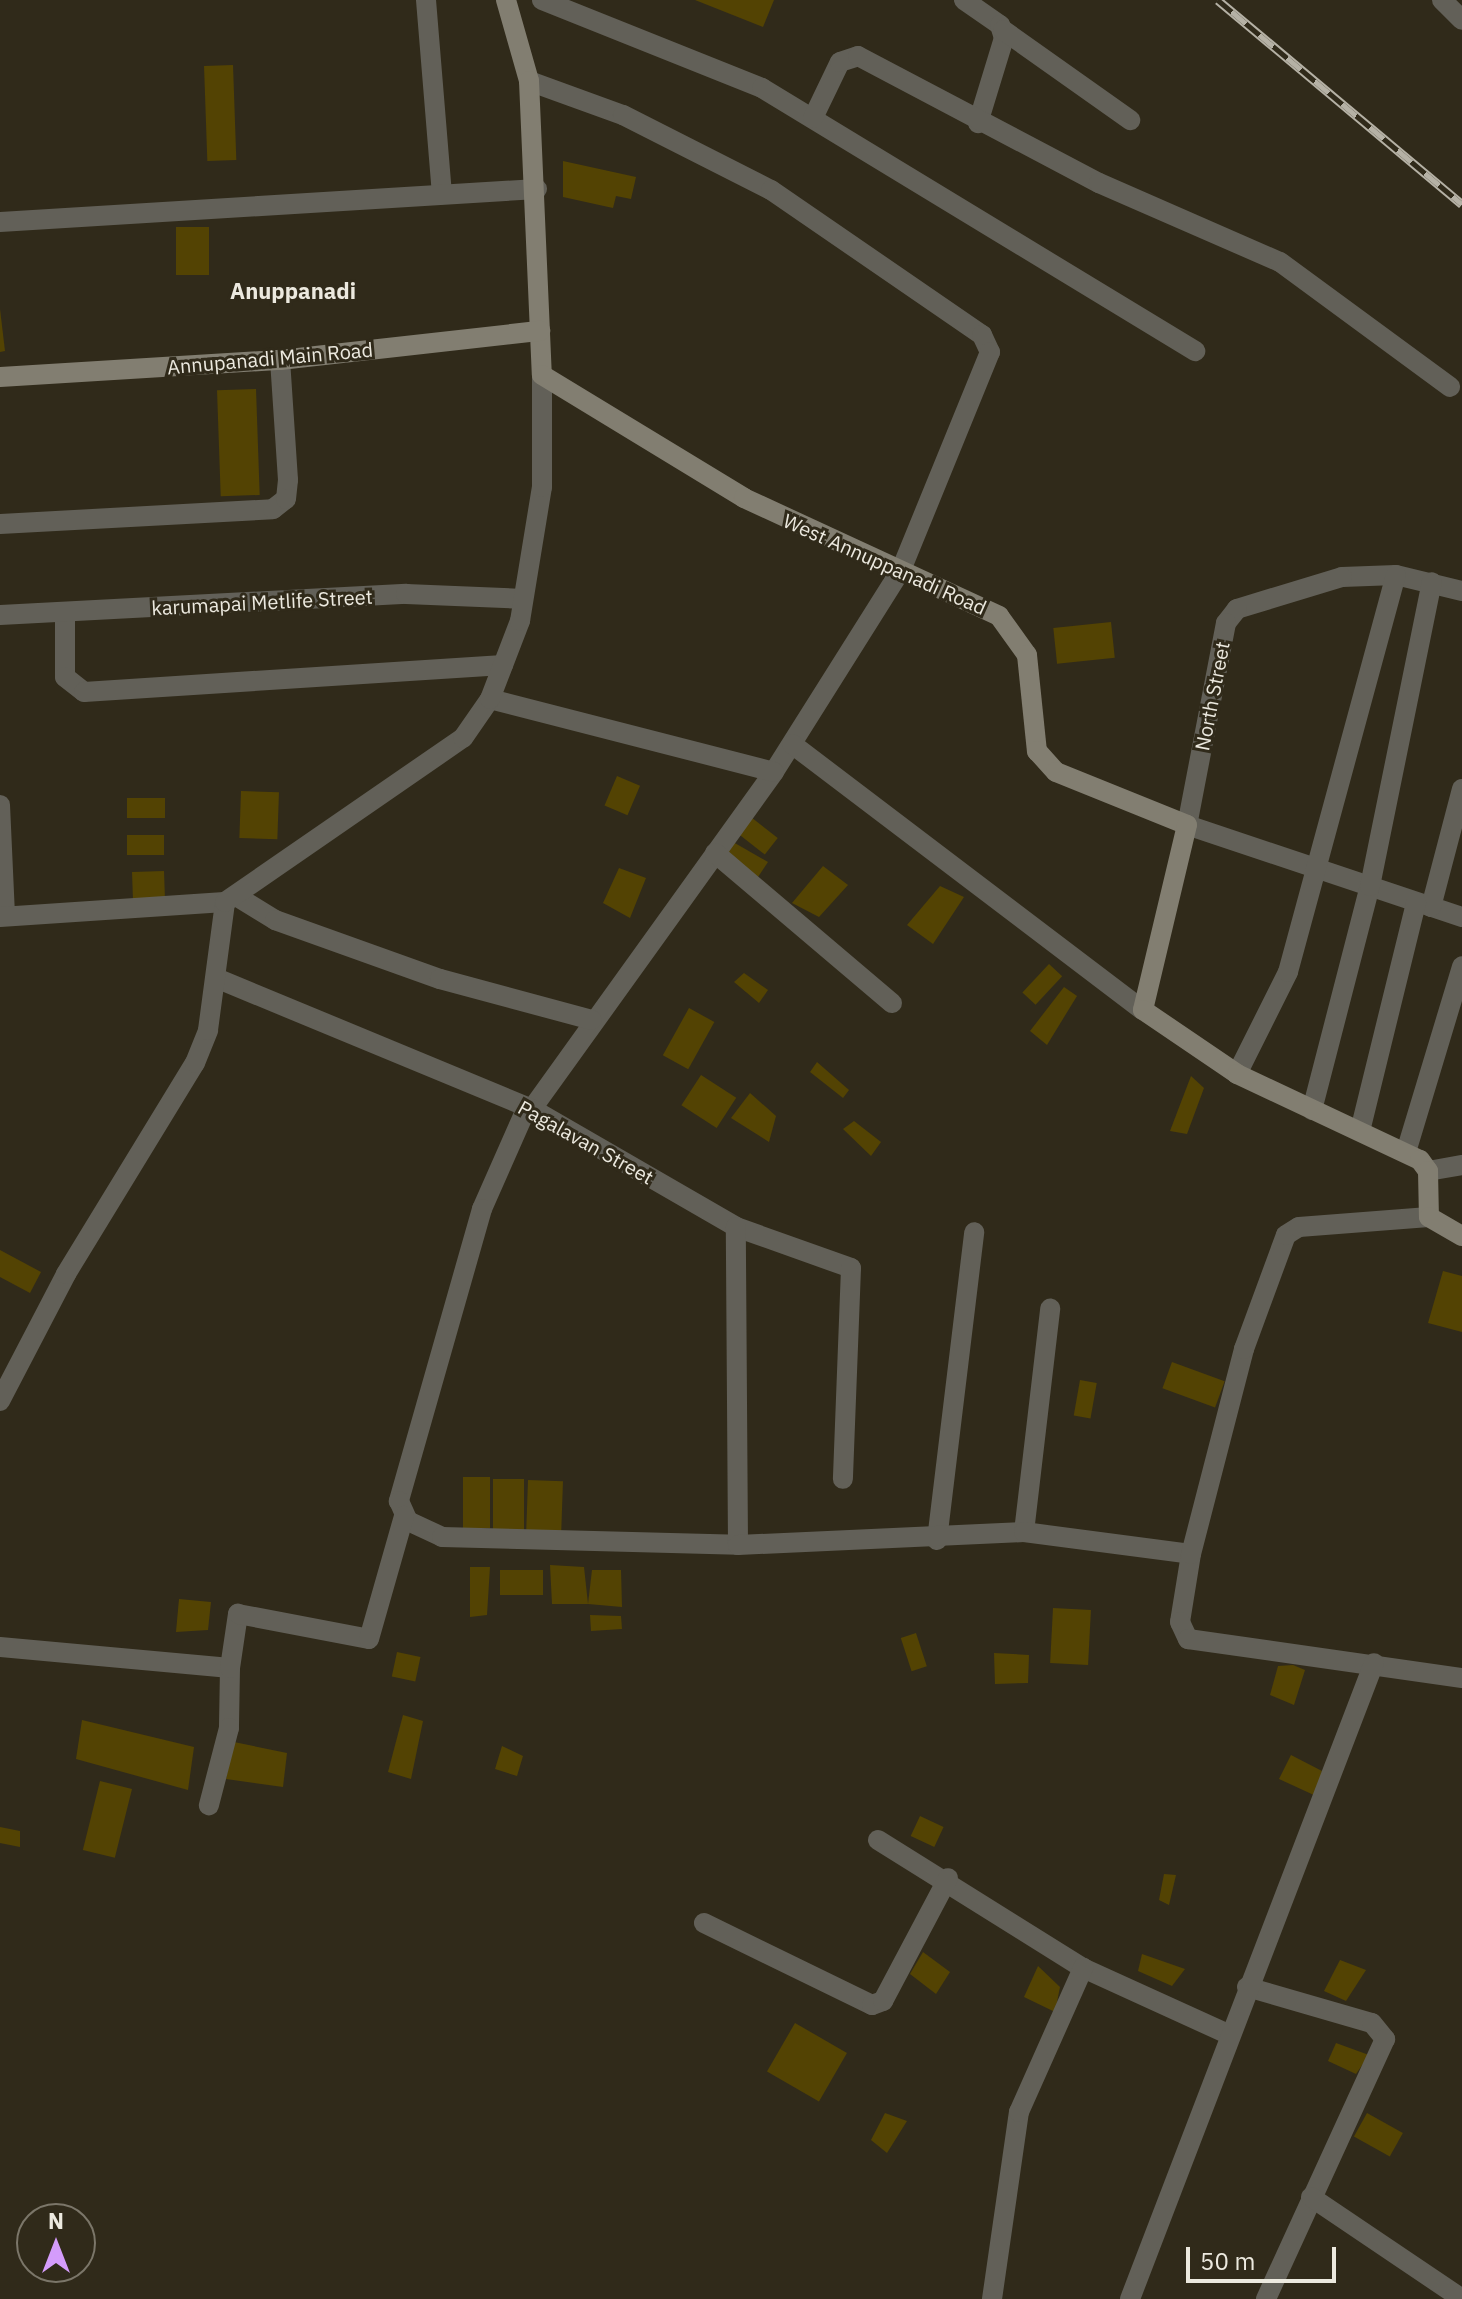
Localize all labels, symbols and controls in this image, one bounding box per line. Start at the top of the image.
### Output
district label: Anuppanadi [230,278,356,304]
street label: Annupanadi Main Road [166,337,374,379]
street label: West Annuppanadi Road [780,508,990,620]
street label: karumapai Metlife Street [151,584,373,620]
street label: North Street [1190,639,1234,753]
street label: Pagalavan Street [514,1095,658,1189]
north arrow [16,2203,96,2283]
text: N [48,2206,64,2235]
scale bar [1190,2231,1340,2281]
text: 50 m [1200,2245,1255,2277]

